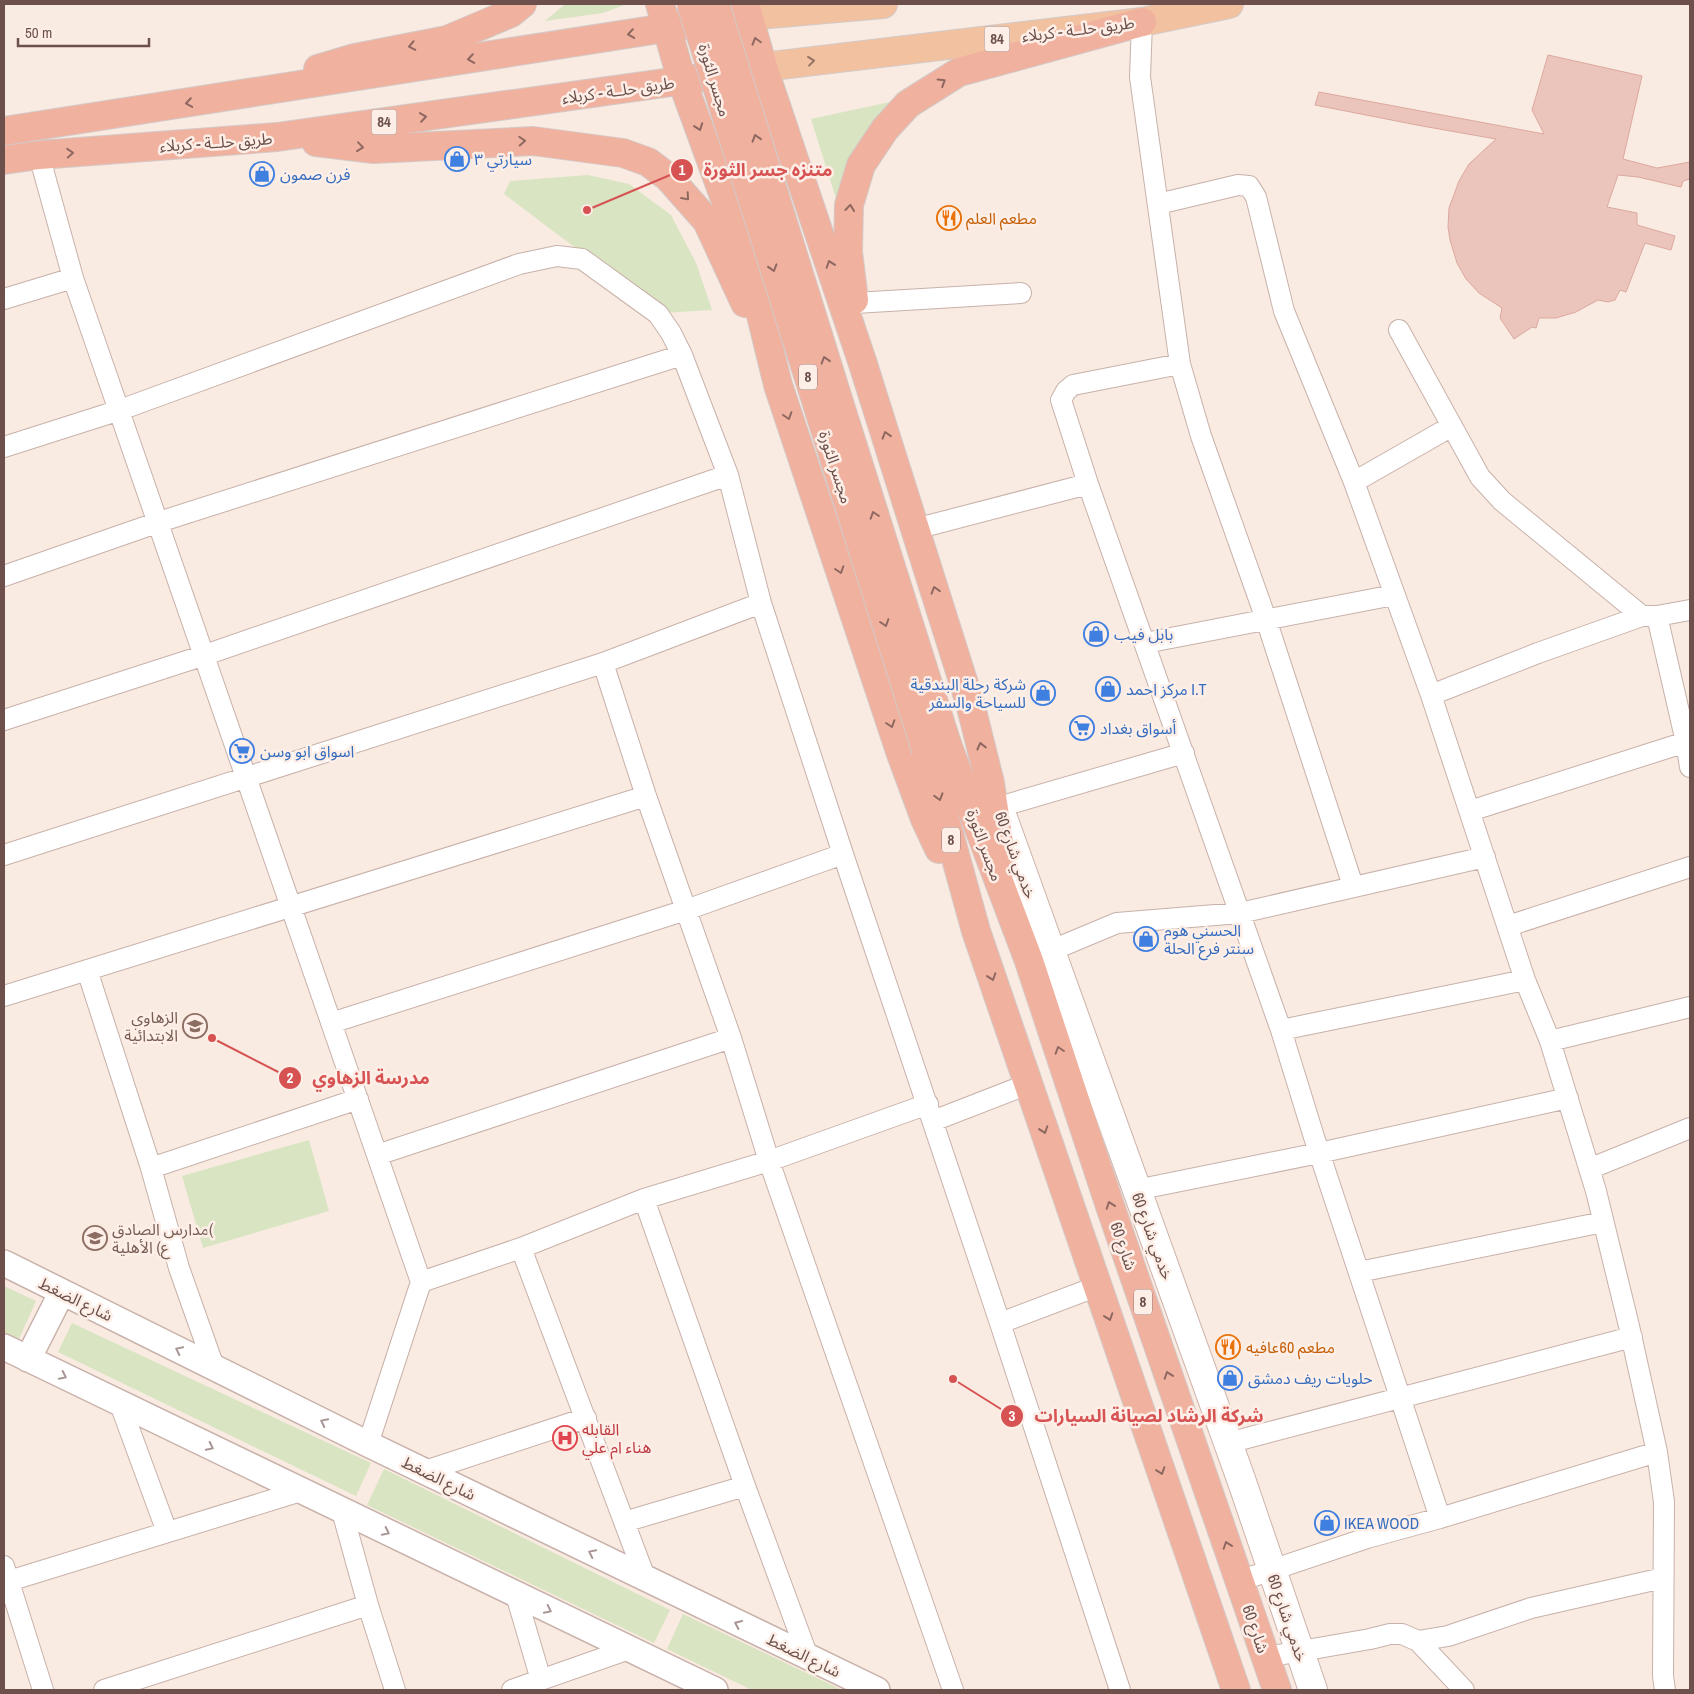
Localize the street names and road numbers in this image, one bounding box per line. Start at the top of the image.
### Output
street label: طريق حلــة - كربلاء [1020,11,1136,47]
road number: 84 [984,26,1010,52]
street label: مجسر الثورة [693,41,737,119]
street label: طريق حلــة - كربلاء [560,71,676,109]
road number: 84 [372,110,396,134]
street label: طريق حلــة - كربلاء [159,127,273,157]
road number: 8 [799,364,817,390]
street label: مجسر الثورة [814,428,858,506]
street label: مجسر الثورة [962,806,1008,884]
street label: خدمي شارع 60 [988,808,1042,902]
road number: 8 [942,828,960,852]
street label: خدمي شارع 60 [1125,1189,1179,1283]
street label: شارع 60 [1104,1219,1142,1274]
street label: شارع الضغط [35,1272,117,1328]
road number: 8 [1134,1290,1152,1314]
street label: شارع الضغط [398,1451,480,1507]
street label: خدمي شارع 60 [1261,1571,1313,1665]
street label: شارع 60 [1236,1602,1274,1657]
street label: شارع الضغط [763,1628,845,1684]

